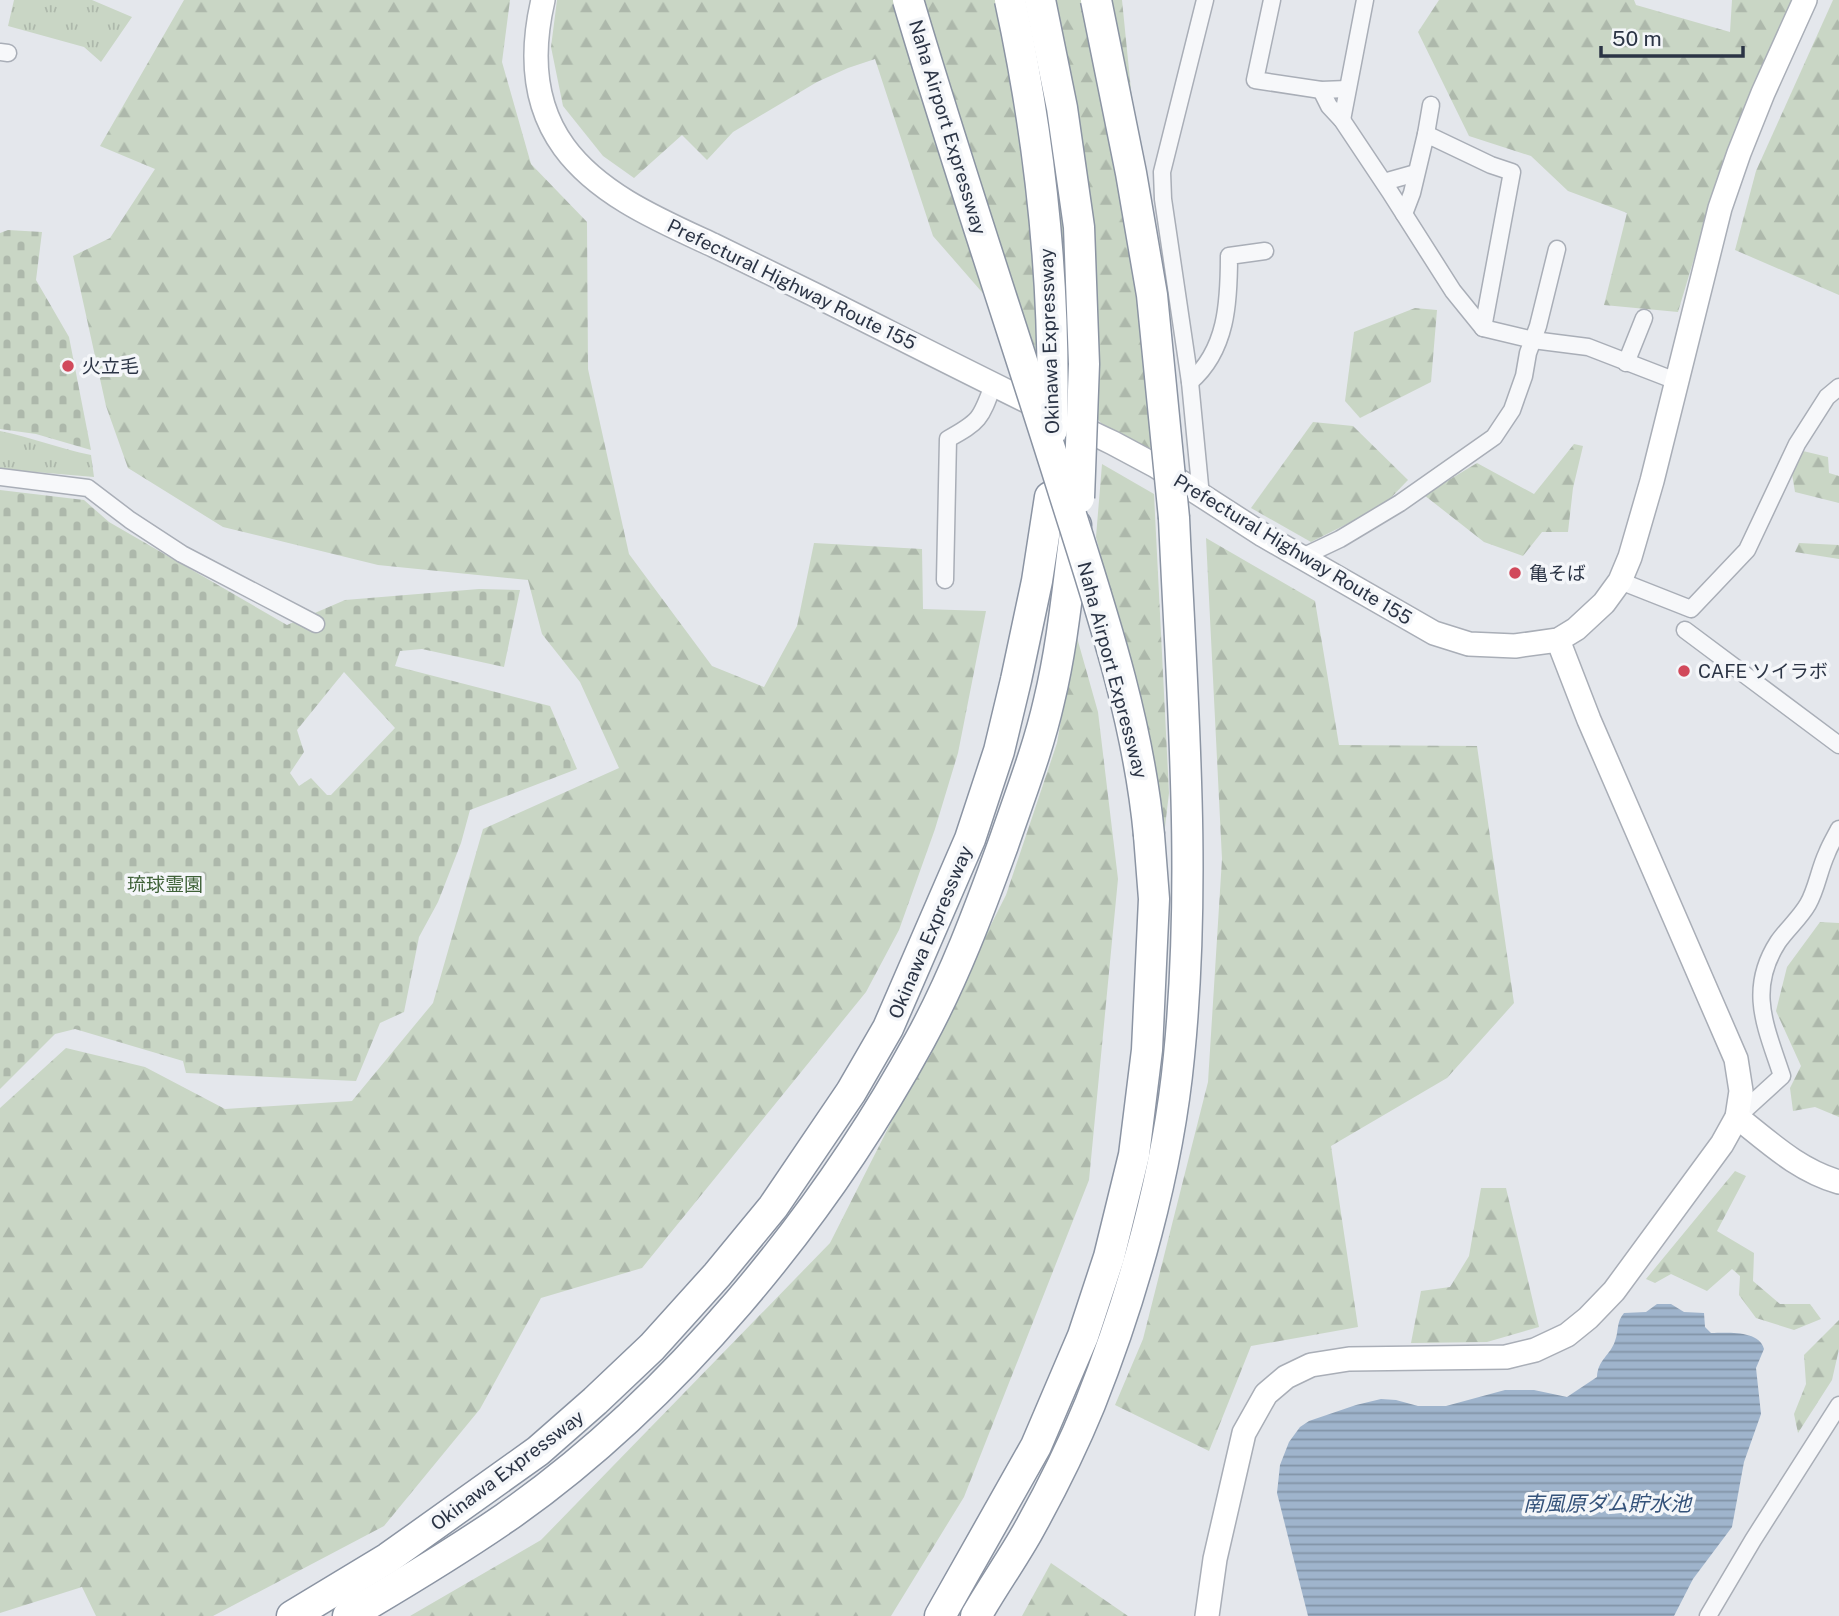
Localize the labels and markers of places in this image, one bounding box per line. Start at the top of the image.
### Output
place label: 火立毛 [82,355,139,377]
marker: 火立毛 [60,358,76,374]
place label: 亀そば [1529,562,1586,584]
marker: 亀そば [1507,565,1523,581]
place label: CAFE ソイラボ [1698,660,1828,682]
marker: CAFE ソイラボ [1676,663,1692,679]

